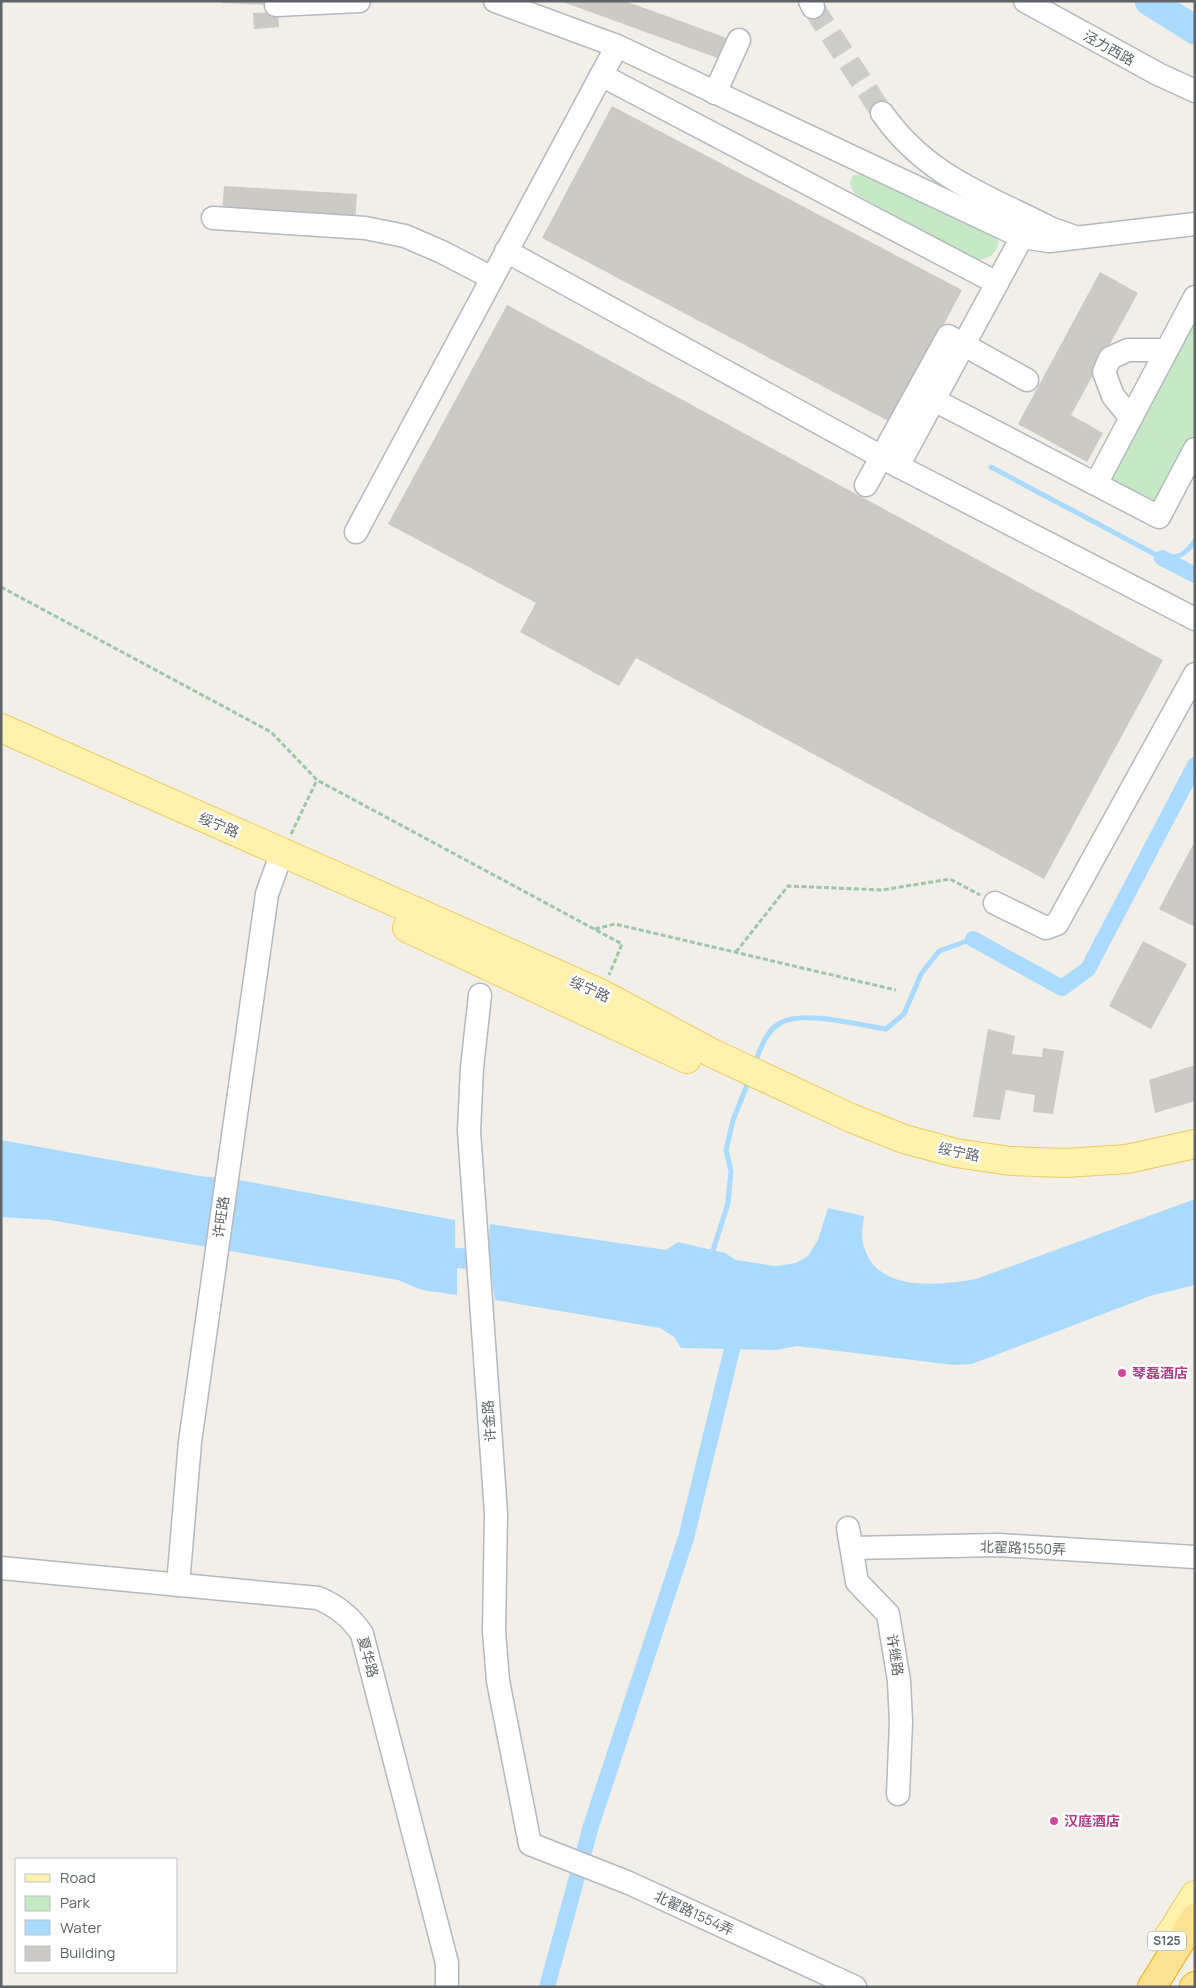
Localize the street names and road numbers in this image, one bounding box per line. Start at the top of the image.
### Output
street label: 泾力西路 [1080,26,1138,69]
street label: 绥宁路 [196,808,242,841]
street label: 绥宁路 [567,971,613,1006]
street label: 绥宁路 [937,1138,982,1165]
street label: 许旺路 [208,1195,233,1239]
street label: 许金路 [478,1399,499,1443]
street label: 北翟路1550弄 [980,1537,1066,1558]
street label: 许继路 [883,1633,908,1677]
street label: 夏华路 [354,1634,383,1680]
street label: 北翟路1554弄 [651,1886,737,1939]
road number: S125 [1148,1932,1186,1950]

